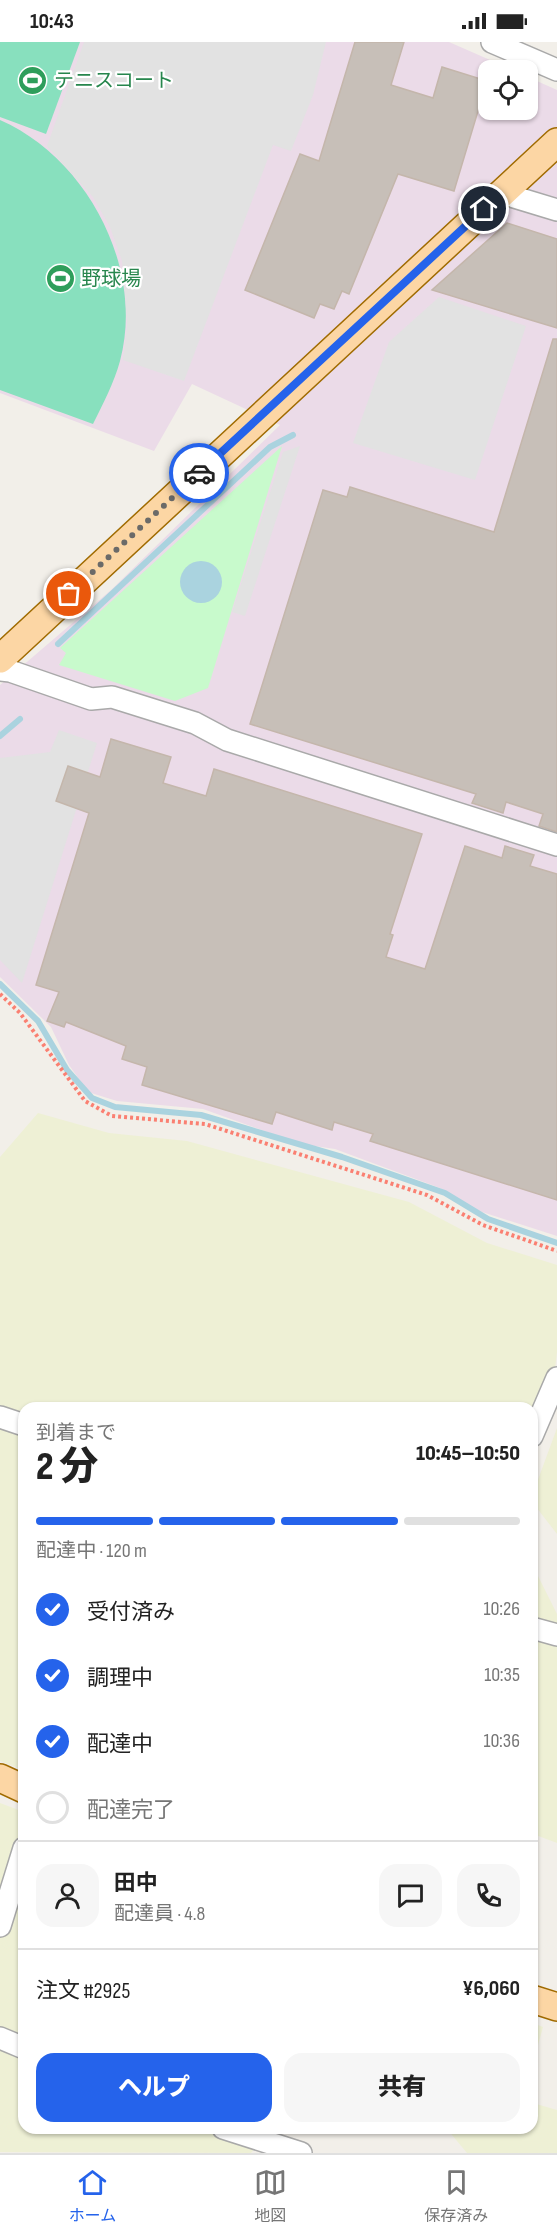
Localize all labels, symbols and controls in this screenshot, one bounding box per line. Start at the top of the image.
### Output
text: 10:43 [30,8,74,35]
map controls [478,60,538,120]
button: locate [478,60,538,120]
sports icon: テニスコート [17,64,49,96]
place label: テニスコート [54,69,174,93]
pin [458,183,509,234]
icon: home [467,192,500,225]
sports icon: 野球場 [44,262,76,294]
place label: 野球場 [81,267,141,291]
courier [169,443,229,503]
icon: car [183,457,216,490]
pin [43,568,94,619]
icon: bag [52,577,85,610]
text: 到着まで [36,1421,116,1445]
text: 10:45–10:50 [416,1440,520,1467]
text: 2 分 [36,1444,99,1491]
text: 配達中 · 120 m [36,1539,147,1563]
icon: check [36,1593,69,1626]
text: 10:26 [484,1597,520,1621]
text: 受付済み [87,1599,175,1626]
icon: check [36,1659,69,1692]
text: 10:35 [484,1663,520,1687]
text: 調理中 [87,1665,153,1692]
icon: check [36,1725,69,1758]
text: 10:36 [483,1729,520,1753]
text: 配達中 [87,1731,153,1758]
text: 配達完了 [87,1797,175,1824]
button: person [36,1864,99,1927]
button: chat [379,1864,442,1927]
button: phone [457,1864,520,1927]
text: 田中 [114,1870,158,1897]
text: 配達員 · 4.8 [114,1902,205,1926]
text: ¥6,060 [462,1975,520,2002]
text: 注文 #2925 [36,1978,130,2005]
button: ヘルプ [36,2053,272,2122]
button: 共有 [284,2053,520,2122]
tab: ホーム [69,2166,116,2226]
tab: 地図 [254,2166,287,2226]
tab: 保存済み [424,2166,488,2226]

